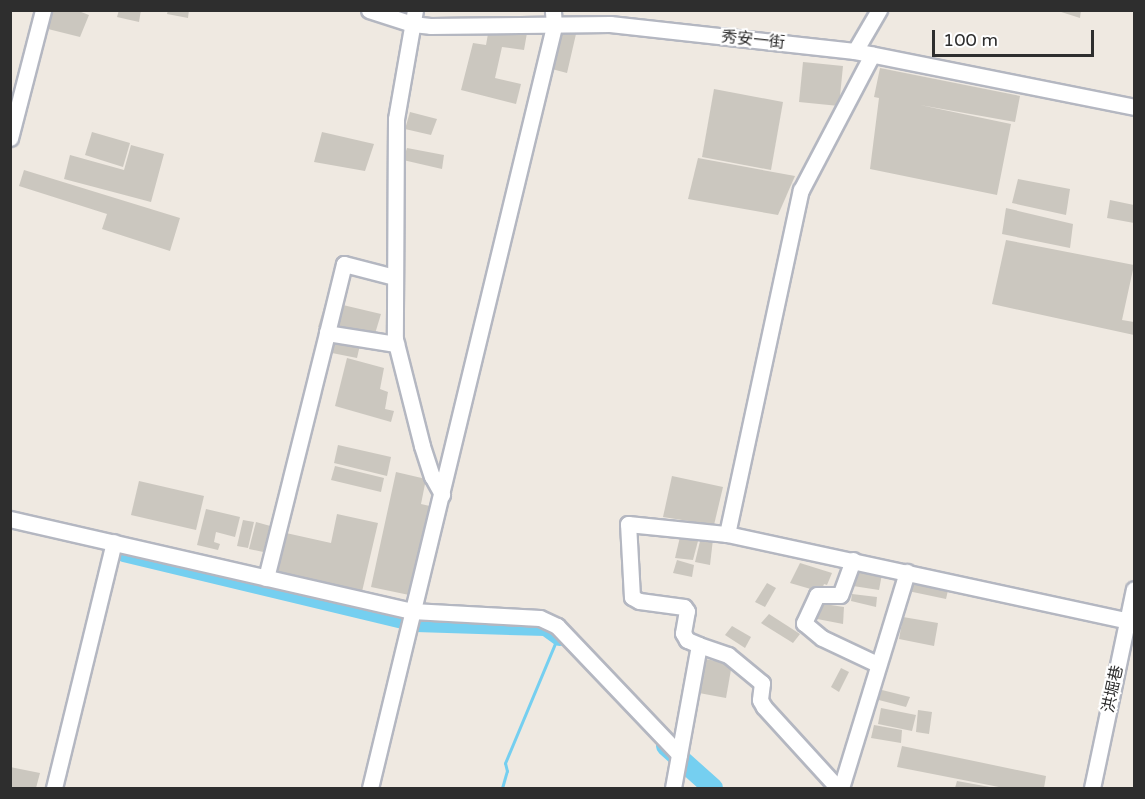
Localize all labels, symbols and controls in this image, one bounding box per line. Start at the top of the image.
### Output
scale bar [935,18,1097,56]
street label: 秀安一街 [720,27,786,53]
text: 100 m [943,29,998,51]
street label: 洪堀巷 [1099,664,1127,714]

